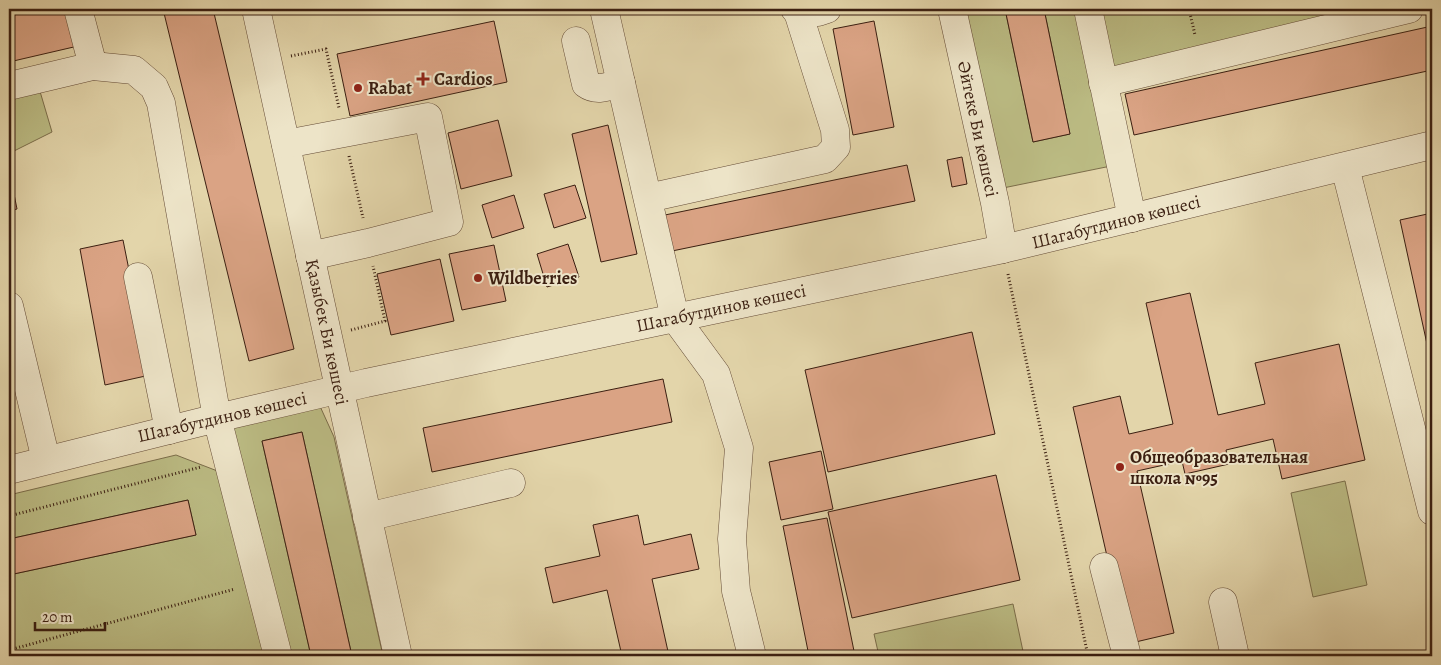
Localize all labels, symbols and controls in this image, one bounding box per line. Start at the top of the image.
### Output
street label: Әйтеке Би көшесі [952,59,1004,199]
place label: Cardios [434,67,493,91]
marker: Cardios [416,72,430,86]
place label: Rabat [368,76,412,100]
marker: Rabat [352,82,364,94]
street label: Шагабутдинов көшесі [1029,189,1203,255]
street label: Қазыбек Би көшесі [300,257,354,407]
place label: Wildberries [487,266,577,290]
marker: Wildberries [472,272,484,284]
street label: Шагабутдинов көшесі [634,278,808,338]
street label: Шагабутдинов көшесі [135,386,309,448]
place label: Общеобразовательная школа №95 [1130,445,1308,490]
marker: Общеобразовательная школа №95 [1114,461,1126,473]
scale bar [35,600,105,632]
text: 20 m [42,607,73,627]

